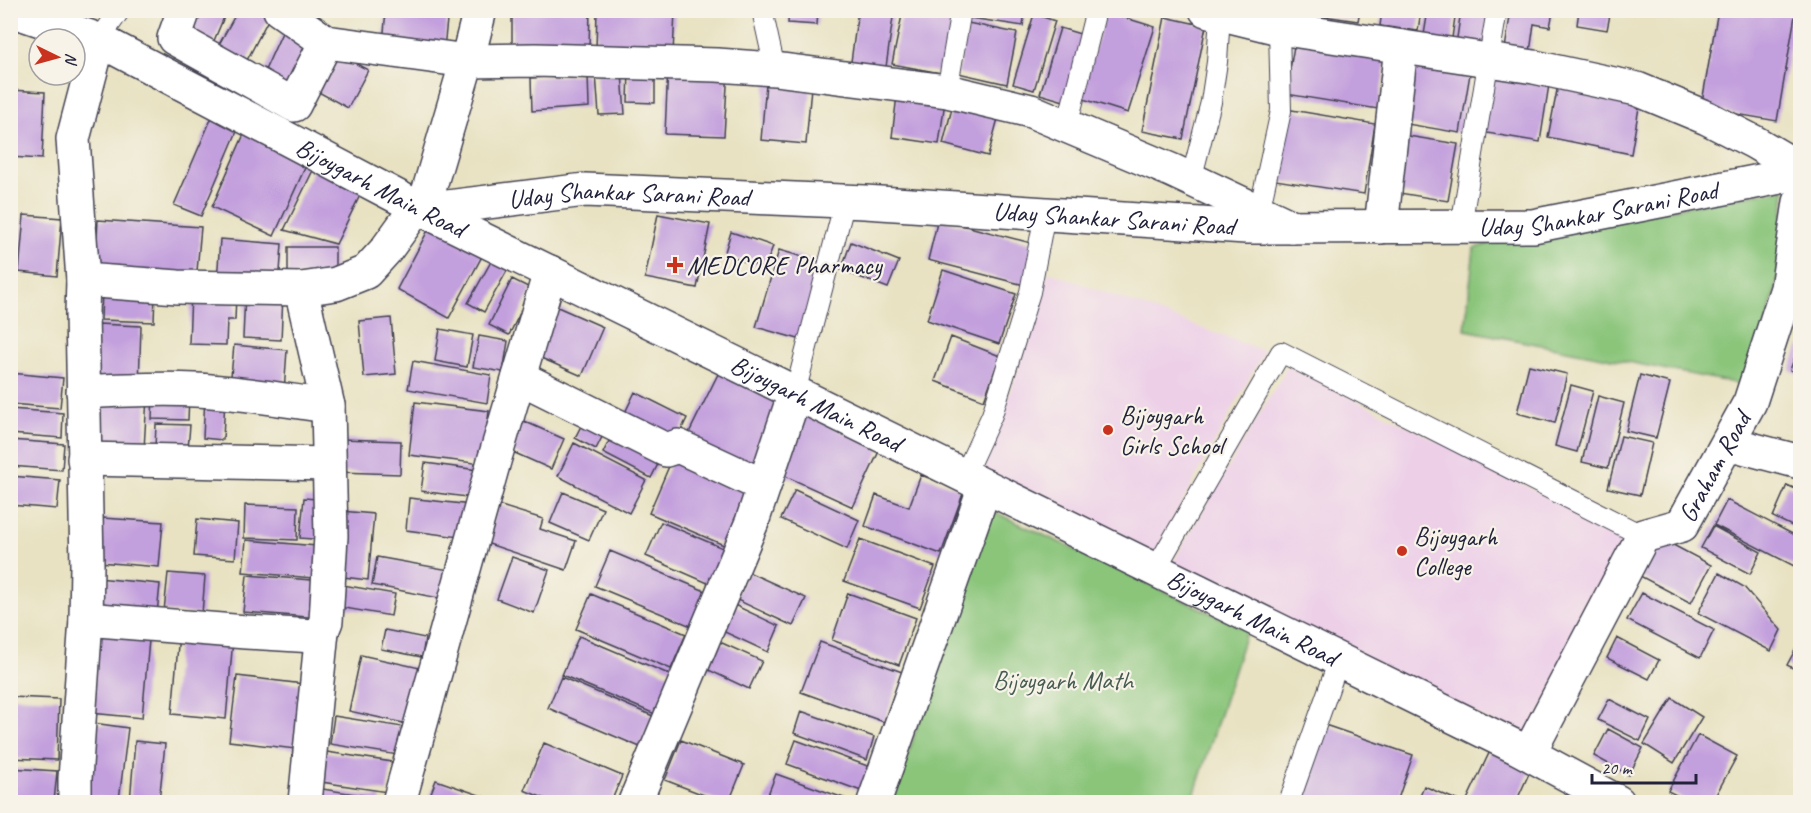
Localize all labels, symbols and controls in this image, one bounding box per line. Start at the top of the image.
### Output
north arrow [27,27,87,87]
text: N [60,52,81,67]
street label: Bijoygarh Main Road [290,130,474,247]
street label: Uday Shankar Sarani Road [1479,173,1724,244]
street label: Uday Shankar Sarani Road [507,174,754,216]
street label: Uday Shankar Sarani Road [992,194,1239,243]
place label: MEDCORE Pharmacy [687,249,884,282]
marker: MEDCORE Pharmacy [668,258,682,272]
street label: Bijoygarh Main Road [725,348,910,461]
place label: Bijoygarh Girls School [1120,399,1228,462]
street label: Graham Road [1671,403,1760,528]
marker: Bijoygarh Girls School [1101,423,1115,437]
place label: Bijoygarh College [1414,520,1498,583]
marker: Bijoygarh College [1395,544,1409,558]
street label: Bijoygarh Main Road [1161,562,1346,675]
park label: Bijoygarh Math [993,664,1135,697]
scale bar [1592,747,1696,785]
text: 20 m [1601,757,1634,779]

